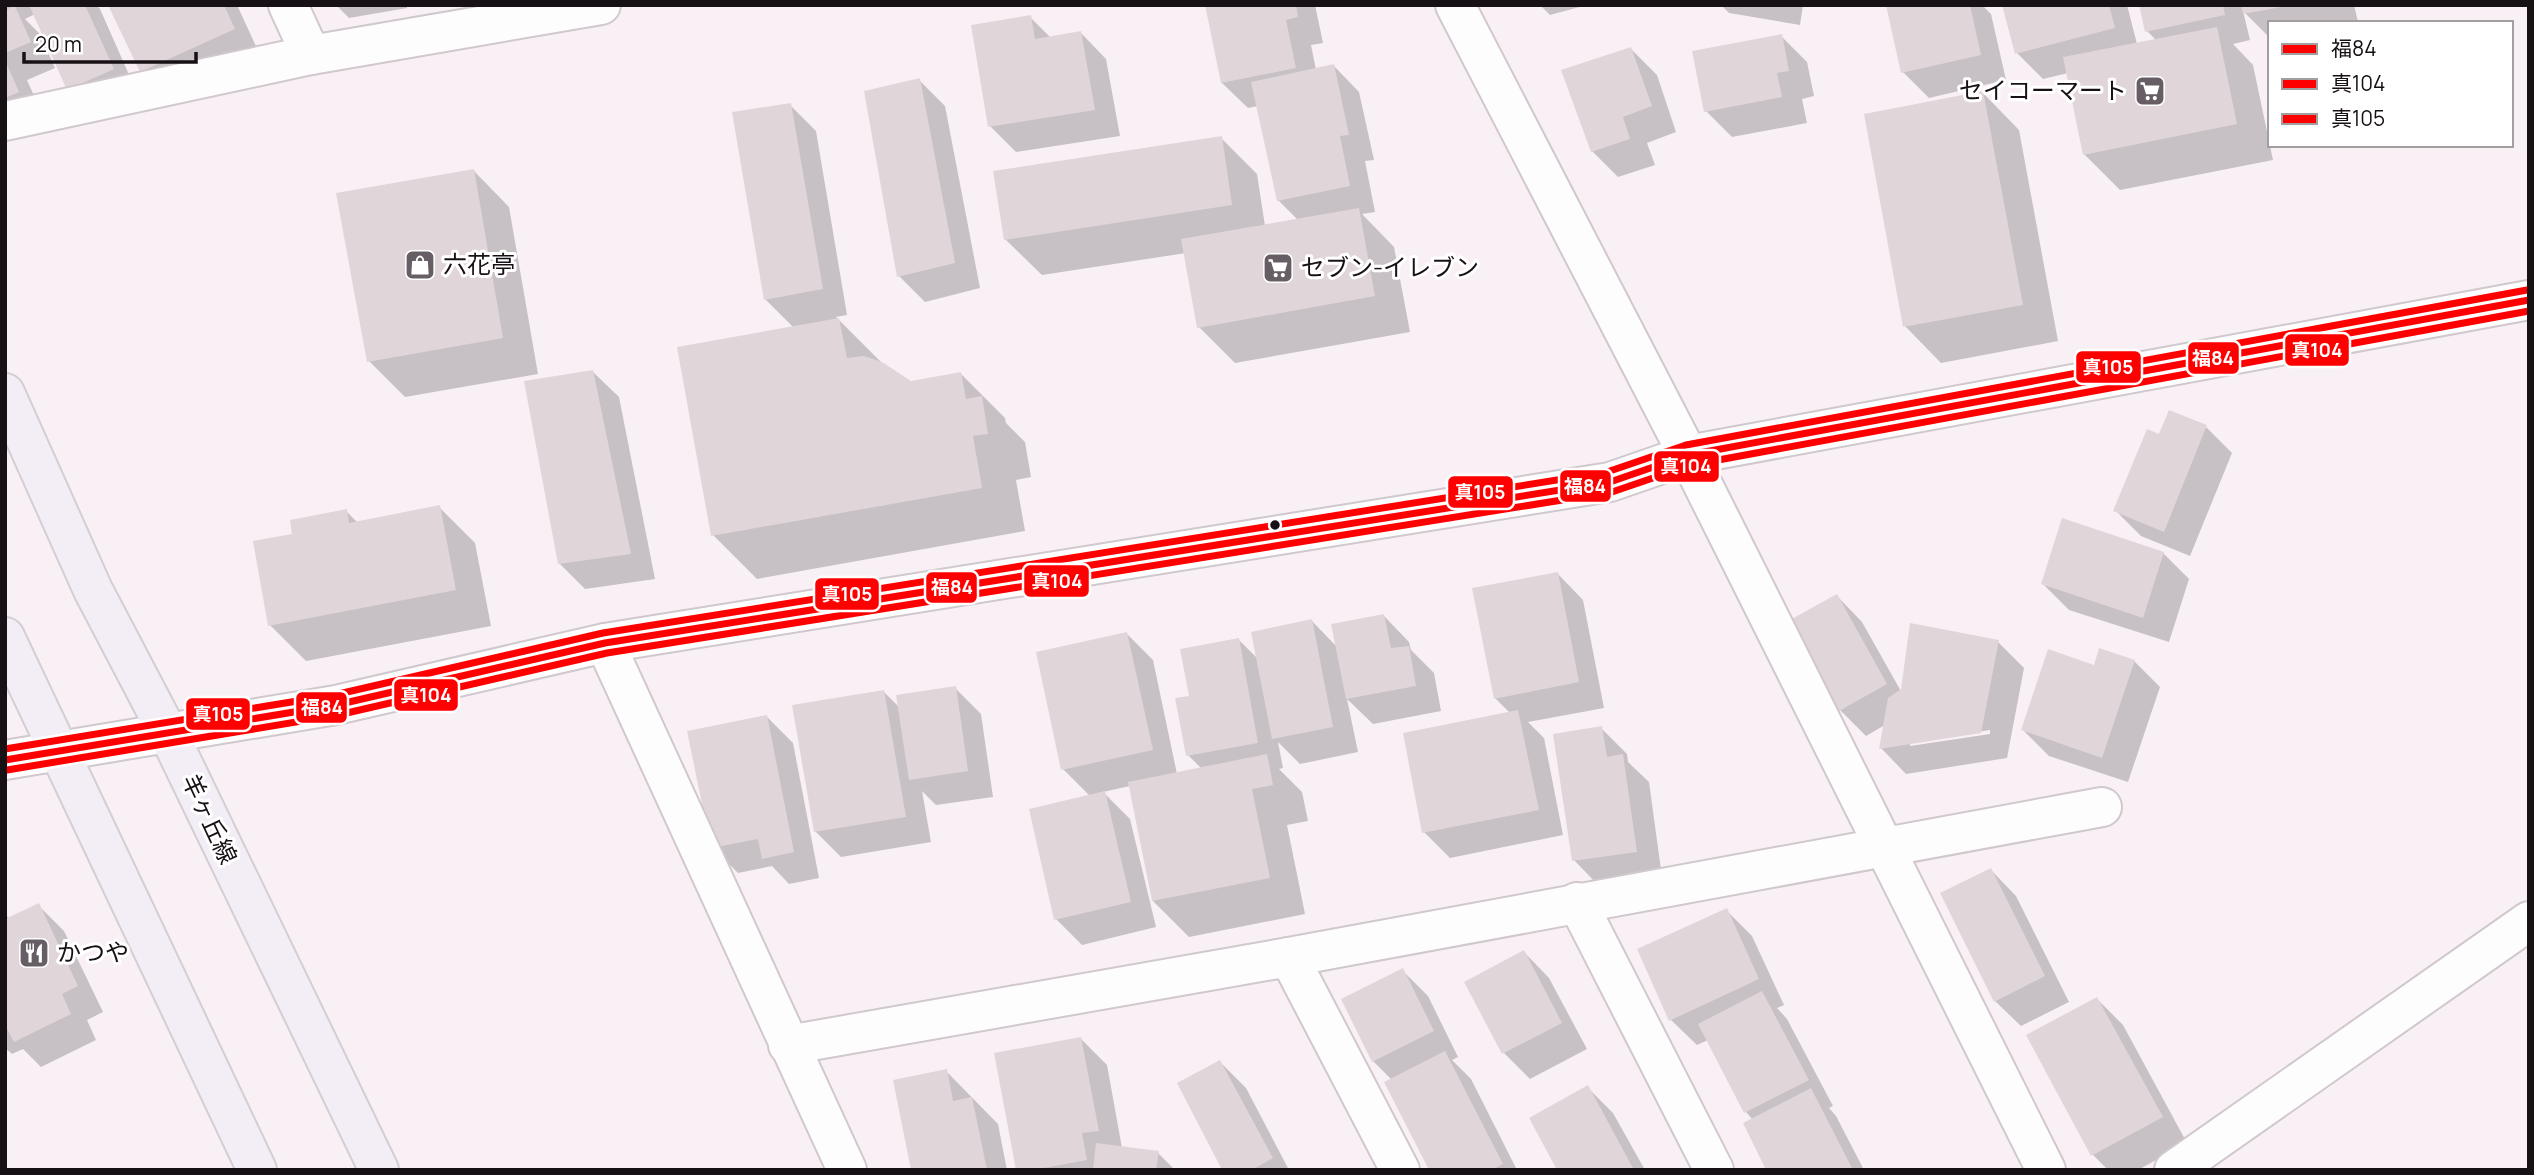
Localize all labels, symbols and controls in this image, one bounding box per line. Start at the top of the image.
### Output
scale bar [24,21,196,65]
legend [2268,21,2513,147]
text: 20 m [35,30,82,58]
text: 福84 [2331,34,2377,62]
text: 真104 [2331,69,2385,97]
place label: セイコーマート [1959,73,2127,106]
supermarket icon: セイコーマート [2133,74,2167,108]
text: 真105 [2331,104,2385,132]
place label: 六花亭 [443,247,515,280]
shop icon: 六花亭 [403,248,437,282]
place label: セブン-イレブン [1301,250,1479,283]
supermarket icon: セブン-イレブン [1261,251,1295,285]
line badge: 真104 [2284,333,2350,367]
text: 真104 [2291,337,2343,363]
line badge: 福84 [2187,341,2240,375]
text: 福84 [2192,345,2234,371]
line badge: 真105 [2075,350,2142,384]
text: 真105 [2083,354,2133,380]
line badge: 真104 [1653,450,1720,483]
text: 真104 [1660,453,1712,479]
line badge: 福84 [1559,469,1612,503]
text: 福84 [1564,473,1606,499]
line badge: 真105 [1447,475,1514,509]
text: 真105 [1455,479,1505,505]
unlabelled marker [1268,518,1282,532]
line badge: 真104 [1023,564,1090,598]
text: 真104 [1031,568,1083,594]
line badge: 福84 [925,571,978,604]
text: 福84 [931,574,973,600]
line badge: 真105 [814,577,880,611]
text: 真105 [822,581,872,607]
line badge: 真104 [393,678,459,712]
text: 真104 [400,682,452,708]
line badge: 福84 [295,691,348,724]
text: 福84 [301,694,343,720]
line badge: 真105 [185,697,251,731]
text: 真105 [193,701,243,727]
street label: 羊ヶ丘線 [175,768,246,869]
place label: かつや [57,935,129,968]
restaurant icon: かつや [17,936,51,970]

